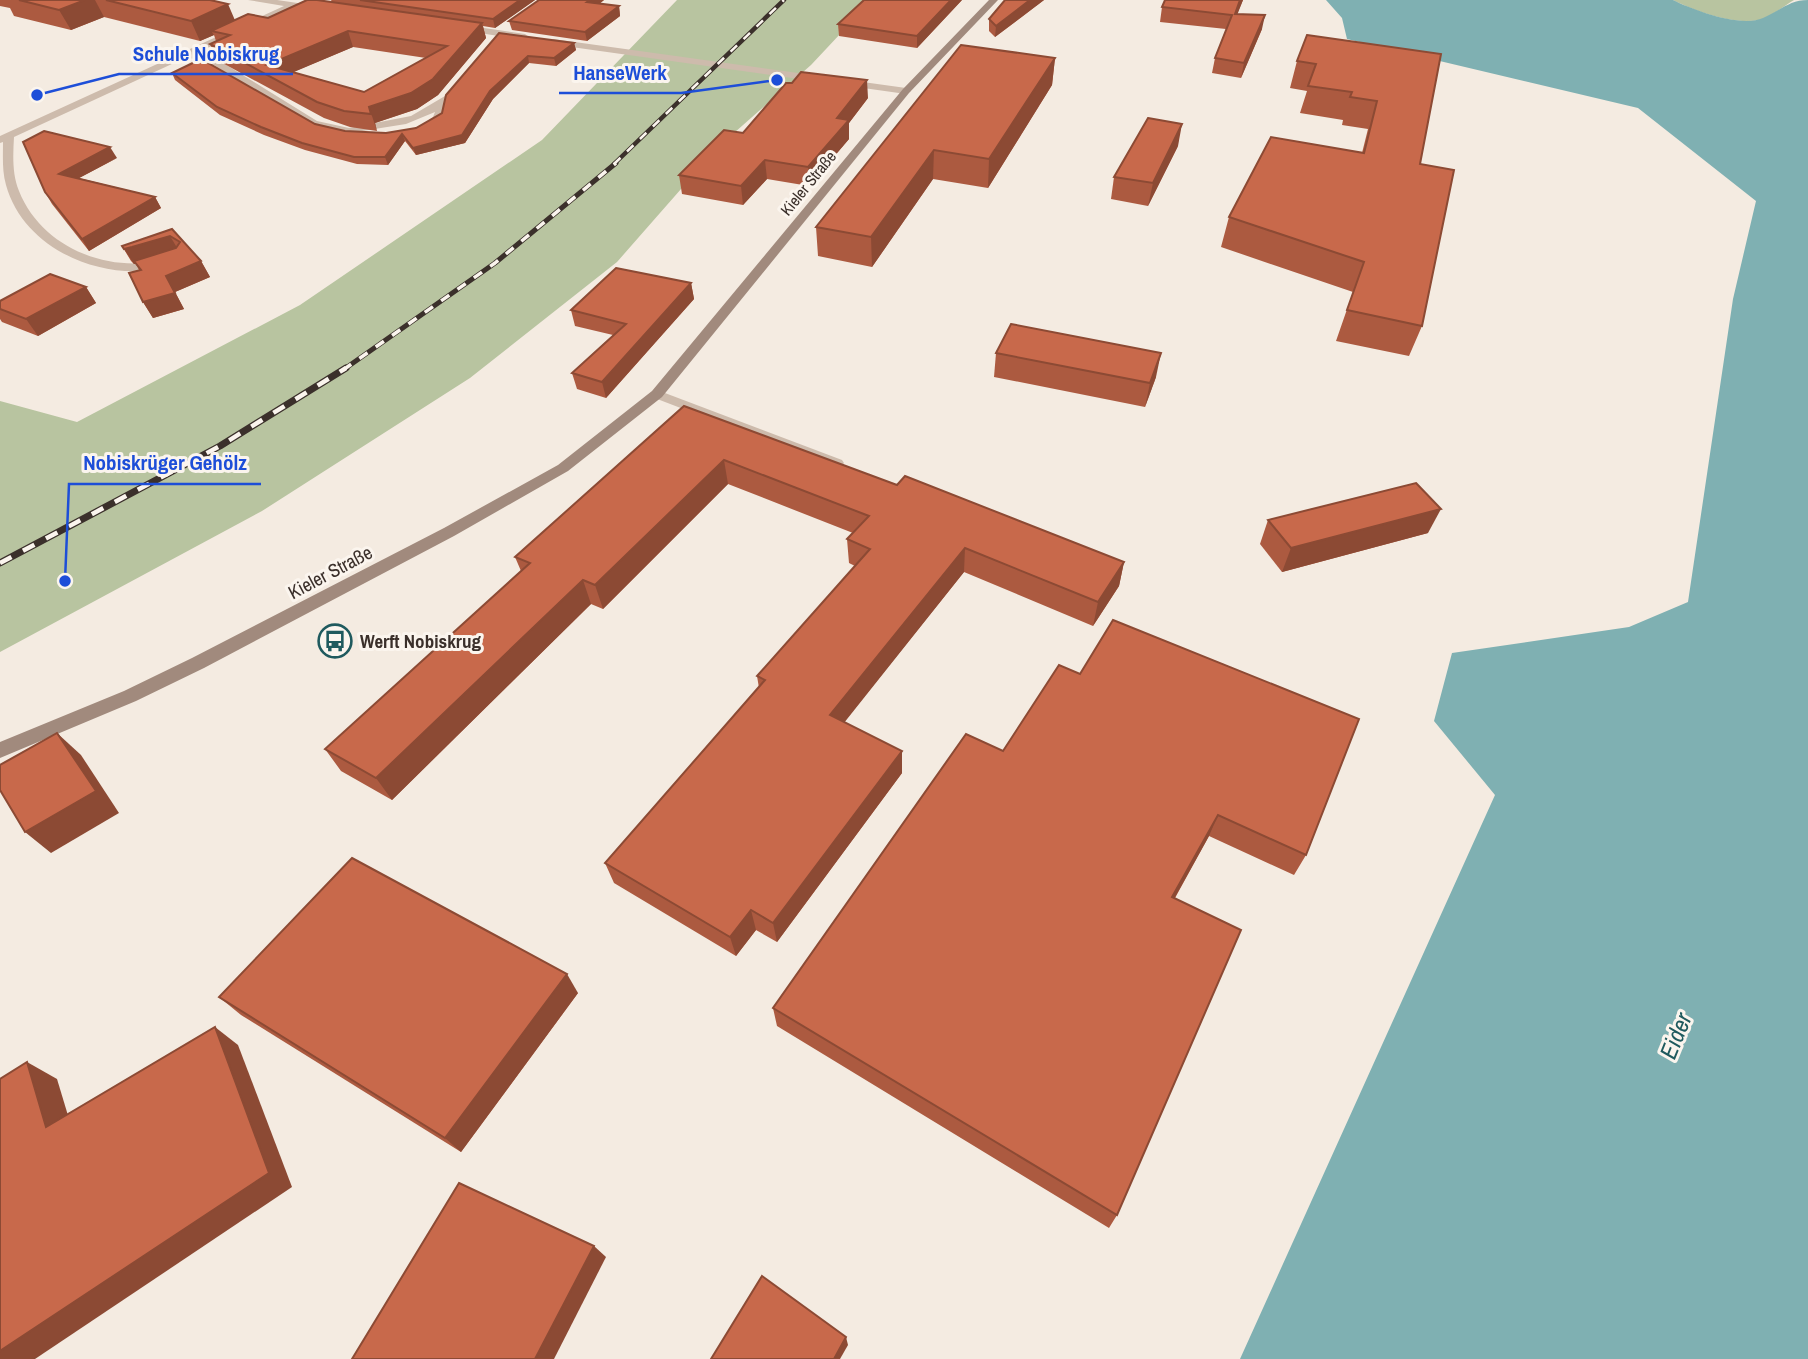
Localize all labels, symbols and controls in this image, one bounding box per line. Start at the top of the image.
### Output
callout: Schule Nobiskrug [119,32,293,74]
text: Schule Nobiskrug [133,39,280,68]
callout: HanseWerk [559,51,681,93]
text: HanseWerk [573,58,667,87]
street label: Kieler Straße [775,146,841,220]
callout: Nobiskrüger Gehölz [69,442,261,484]
text: Nobiskrüger Gehölz [83,448,247,477]
street label: Kieler Straße [283,539,377,605]
bus stop icon: Werft Nobiskrug [316,622,354,660]
place label: Werft Nobiskrug [360,628,481,654]
water label: Eider [1651,1006,1699,1063]

